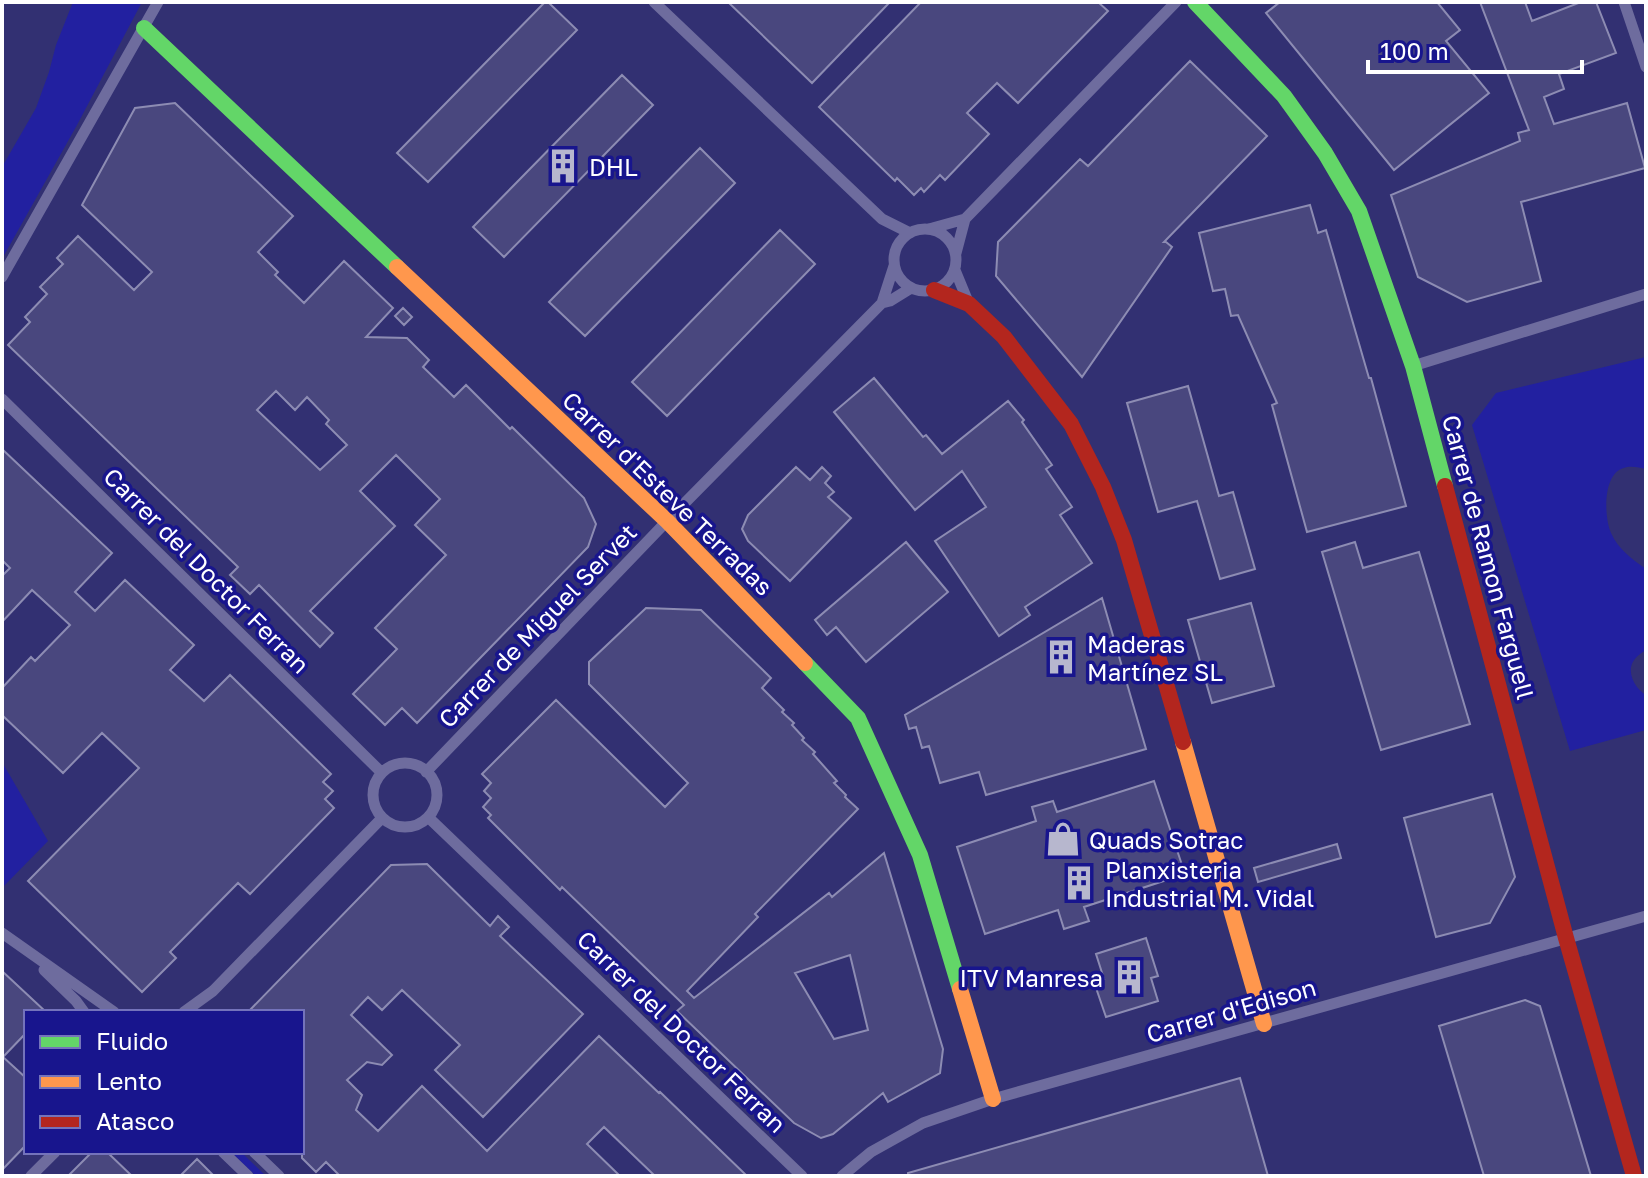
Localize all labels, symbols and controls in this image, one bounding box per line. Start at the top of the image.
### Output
scale bar [1368,24,1582,74]
text: 100 m [1380,36,1449,65]
building icon: DHL [544,147,582,185]
place label: DHL [589,152,638,181]
street label: Carrer d'Esteve Terradas [557,385,779,601]
street label: Carrer de Ramon Farguell [1437,412,1541,702]
street label: Carrer del Doctor Ferran [98,461,316,679]
street label: Carrer de Miguel Servet [432,517,642,733]
place label: Maderas Martínez SL [1087,629,1223,686]
building icon: Maderas Martínez SL [1042,638,1080,676]
shop icon: Quads Sotrac [1044,820,1082,858]
place label: Quads Sotrac [1089,825,1243,854]
place label: Planxisteria Industrial M. Vidal [1105,855,1314,912]
building icon: Planxisteria Industrial M. Vidal [1060,864,1098,902]
street label: Carrer del Doctor Ferran [572,924,792,1138]
building icon: ITV Manresa [1110,958,1148,996]
place label: ITV Manresa [960,963,1103,992]
street label: Carrer d'Edison [1143,972,1319,1048]
legend [24,1010,304,1154]
text: Fluido [96,1026,168,1055]
text: Lento [96,1066,162,1095]
text: Atasco [96,1106,174,1135]

